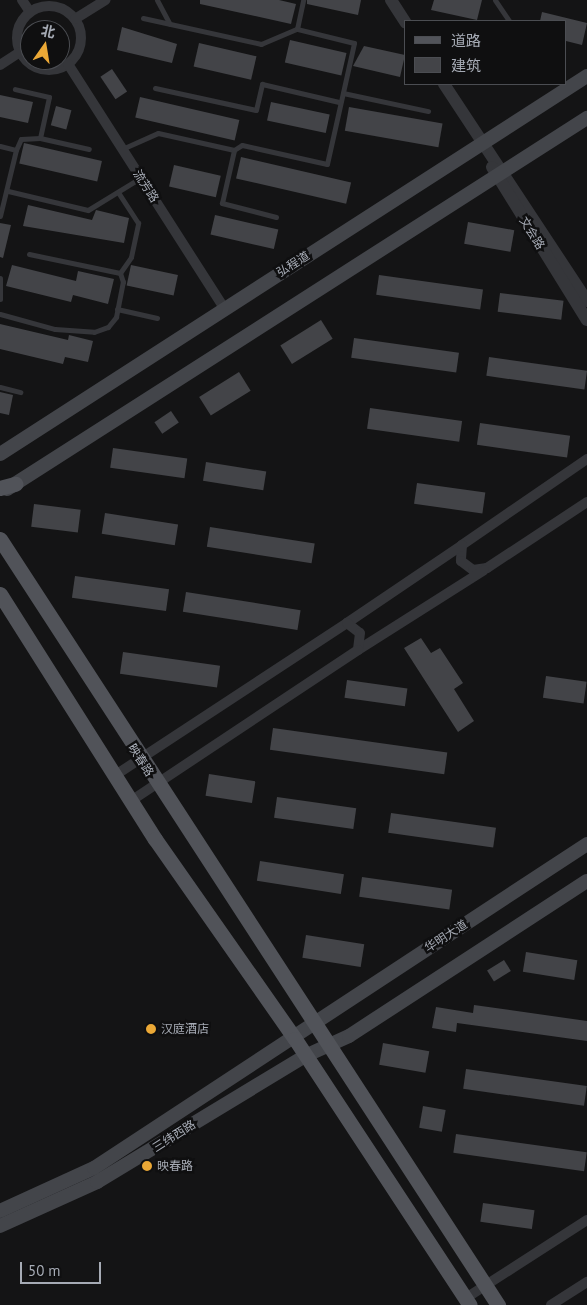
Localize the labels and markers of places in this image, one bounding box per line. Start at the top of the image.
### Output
place label: 汉庭酒店 [161,1022,209,1036]
marker: 汉庭酒店 [145,1023,157,1035]
place label: 映春路 [157,1159,193,1173]
marker: 映春路 [141,1160,153,1172]

